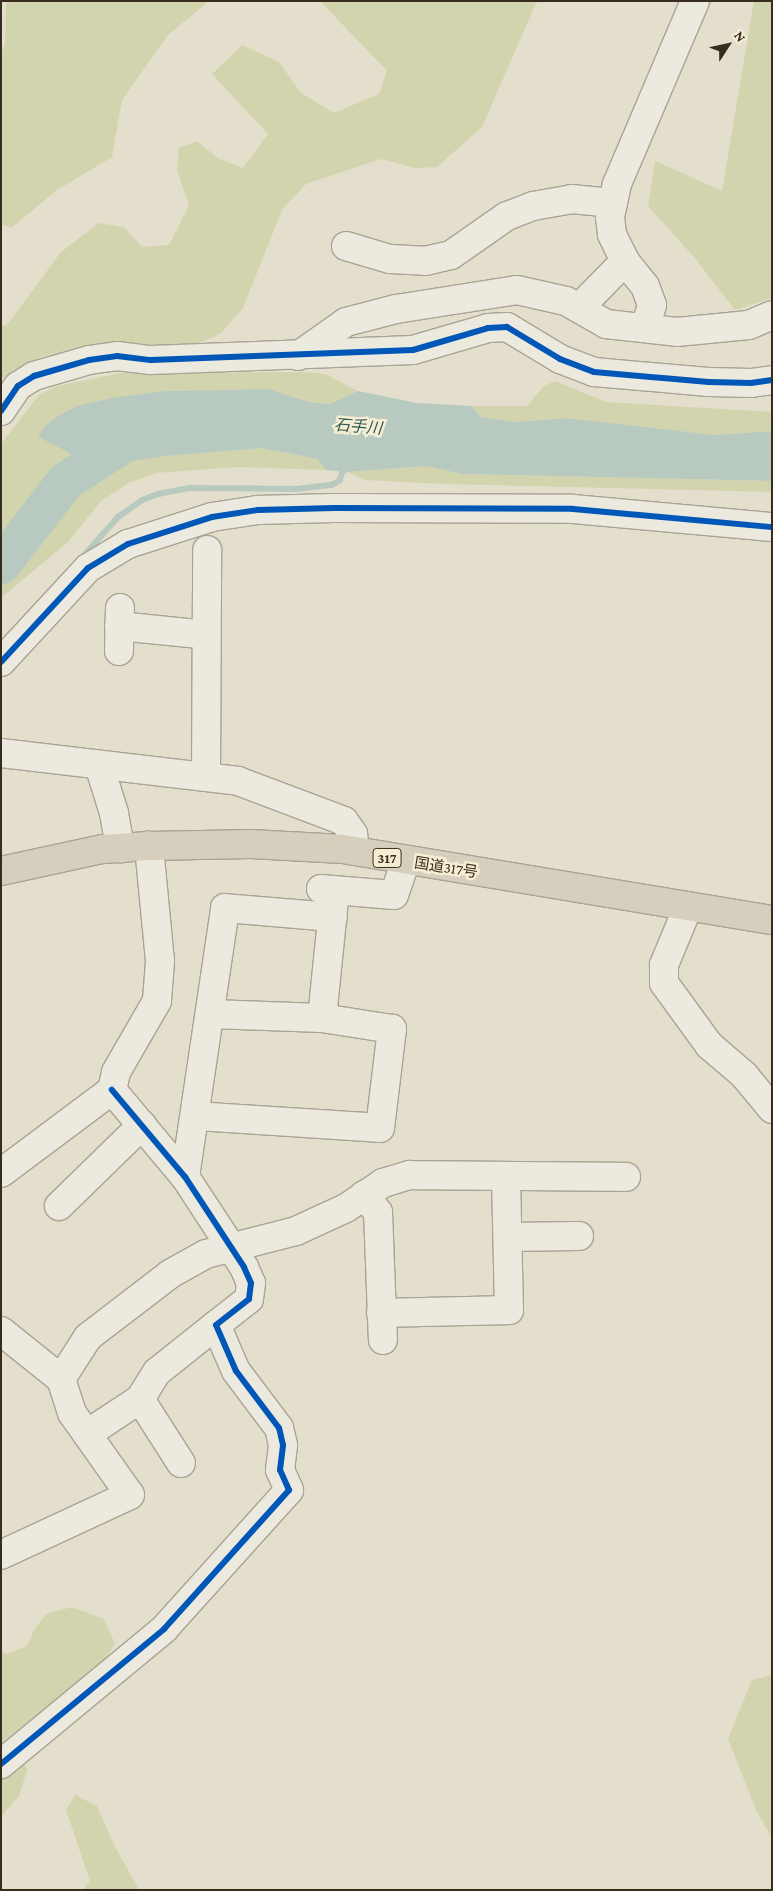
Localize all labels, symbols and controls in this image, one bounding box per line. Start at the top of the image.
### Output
north arrow [703,20,753,70]
text: N [731,28,750,45]
water label: 石手川 [333,415,383,439]
road number: 317 [372,846,402,870]
street label: 国道317号 [413,854,479,882]

